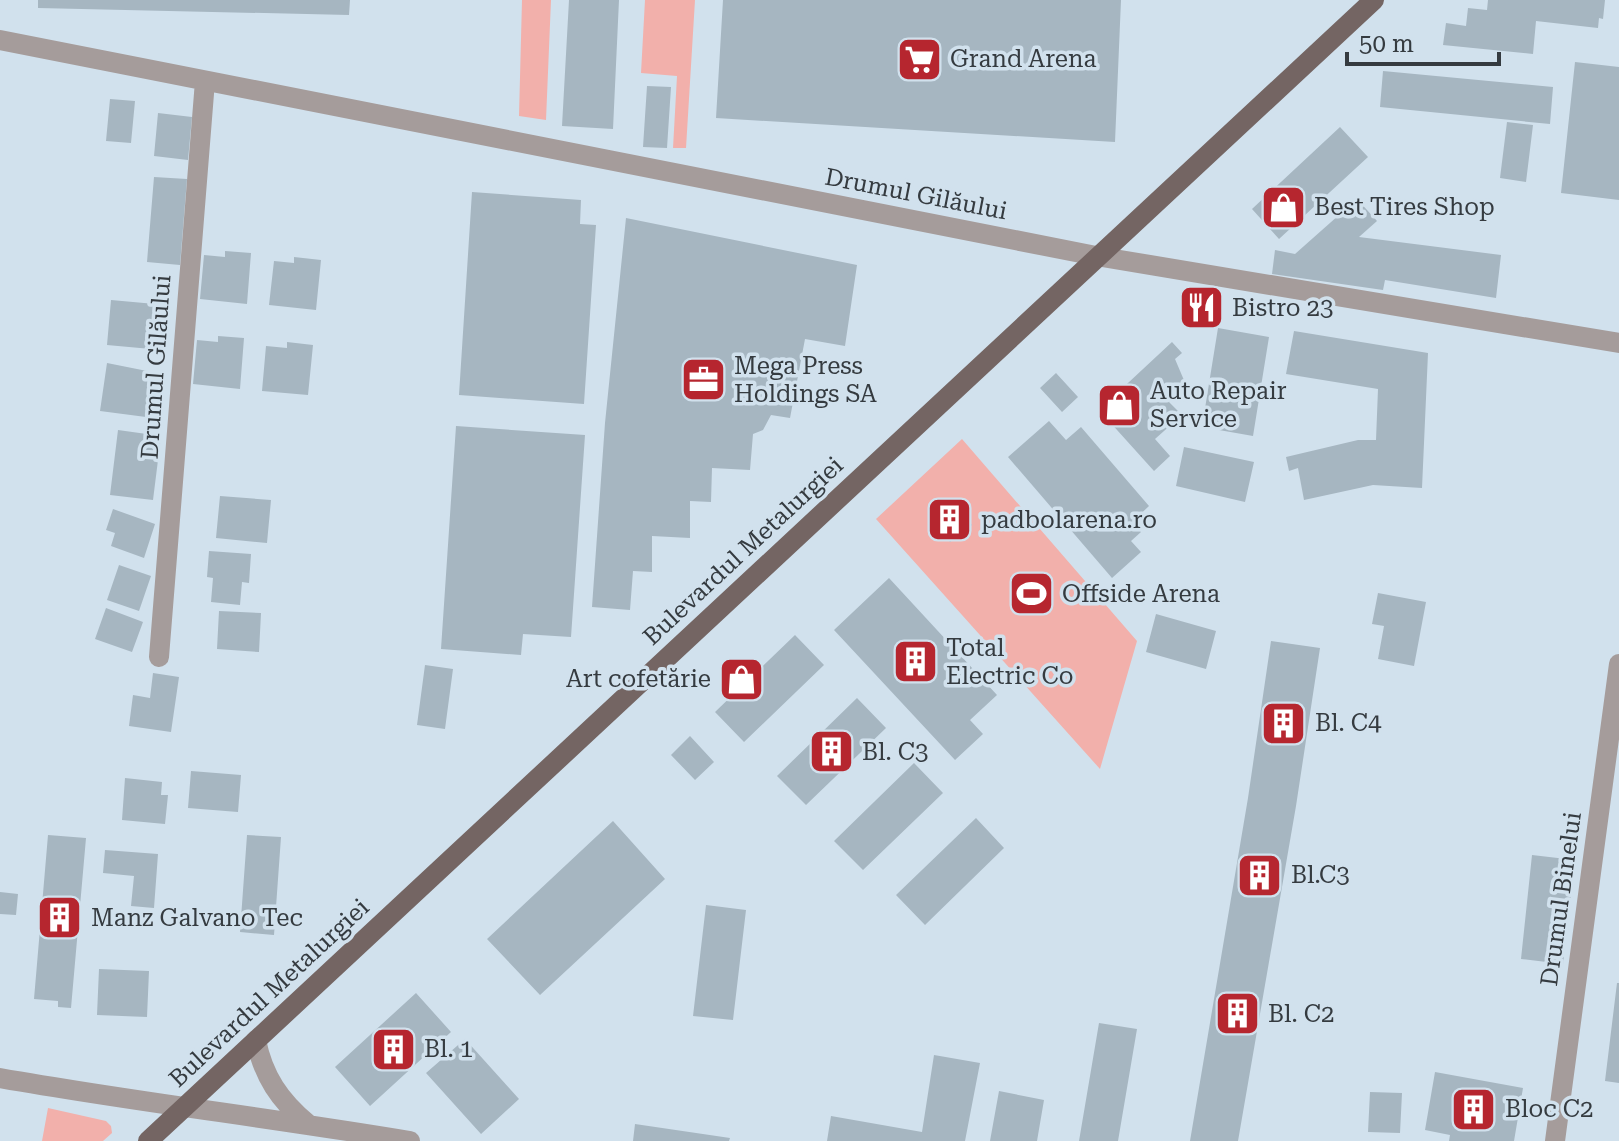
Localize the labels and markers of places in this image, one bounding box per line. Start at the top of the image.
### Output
supermarket icon: Grand Arena [895,35,943,83]
place label: Grand Arena [950,45,1096,73]
shop icon: Best Tires Shop [1259,183,1307,231]
place label: Best Tires Shop [1314,193,1495,221]
restaurant icon: Bistro 23 [1177,284,1225,332]
place label: Bistro 23 [1232,294,1334,322]
place label: Mega Press Holdings SA [734,352,877,408]
office icon: Mega Press Holdings SA [679,356,727,404]
place label: Auto Repair Service [1150,377,1287,433]
shop icon: Auto Repair Service [1095,381,1143,429]
building icon: padbolarena.ro [926,496,974,544]
place label: padbolarena.ro [981,506,1157,534]
sports icon: Offside Arena [1007,570,1055,618]
place label: Offside Arena [1062,580,1220,608]
place label: Total Electric Co [946,634,1074,690]
building icon: Total Electric Co [891,638,939,686]
shop icon: Art cofetărie [718,655,766,703]
place label: Art cofetărie [566,665,711,693]
building icon: Bl. C4 [1260,699,1308,747]
place label: Bl. C4 [1315,709,1382,737]
building icon: Bl. C3 [807,728,855,776]
place label: Bl. C3 [862,738,928,766]
building icon: Bl.C3 [1236,851,1284,899]
place label: Bl.C3 [1291,861,1350,889]
building icon: Manz Galvano Tec [36,894,84,942]
place label: Manz Galvano Tec [91,904,303,932]
building icon: Bl. C2 [1213,990,1261,1038]
place label: Bl. C2 [1268,1000,1334,1028]
building icon: Bl. 1 [369,1025,417,1073]
place label: Bl. 1 [424,1035,473,1063]
building icon: Bloc C2 [1450,1085,1498,1133]
place label: Bloc C2 [1505,1095,1593,1123]

